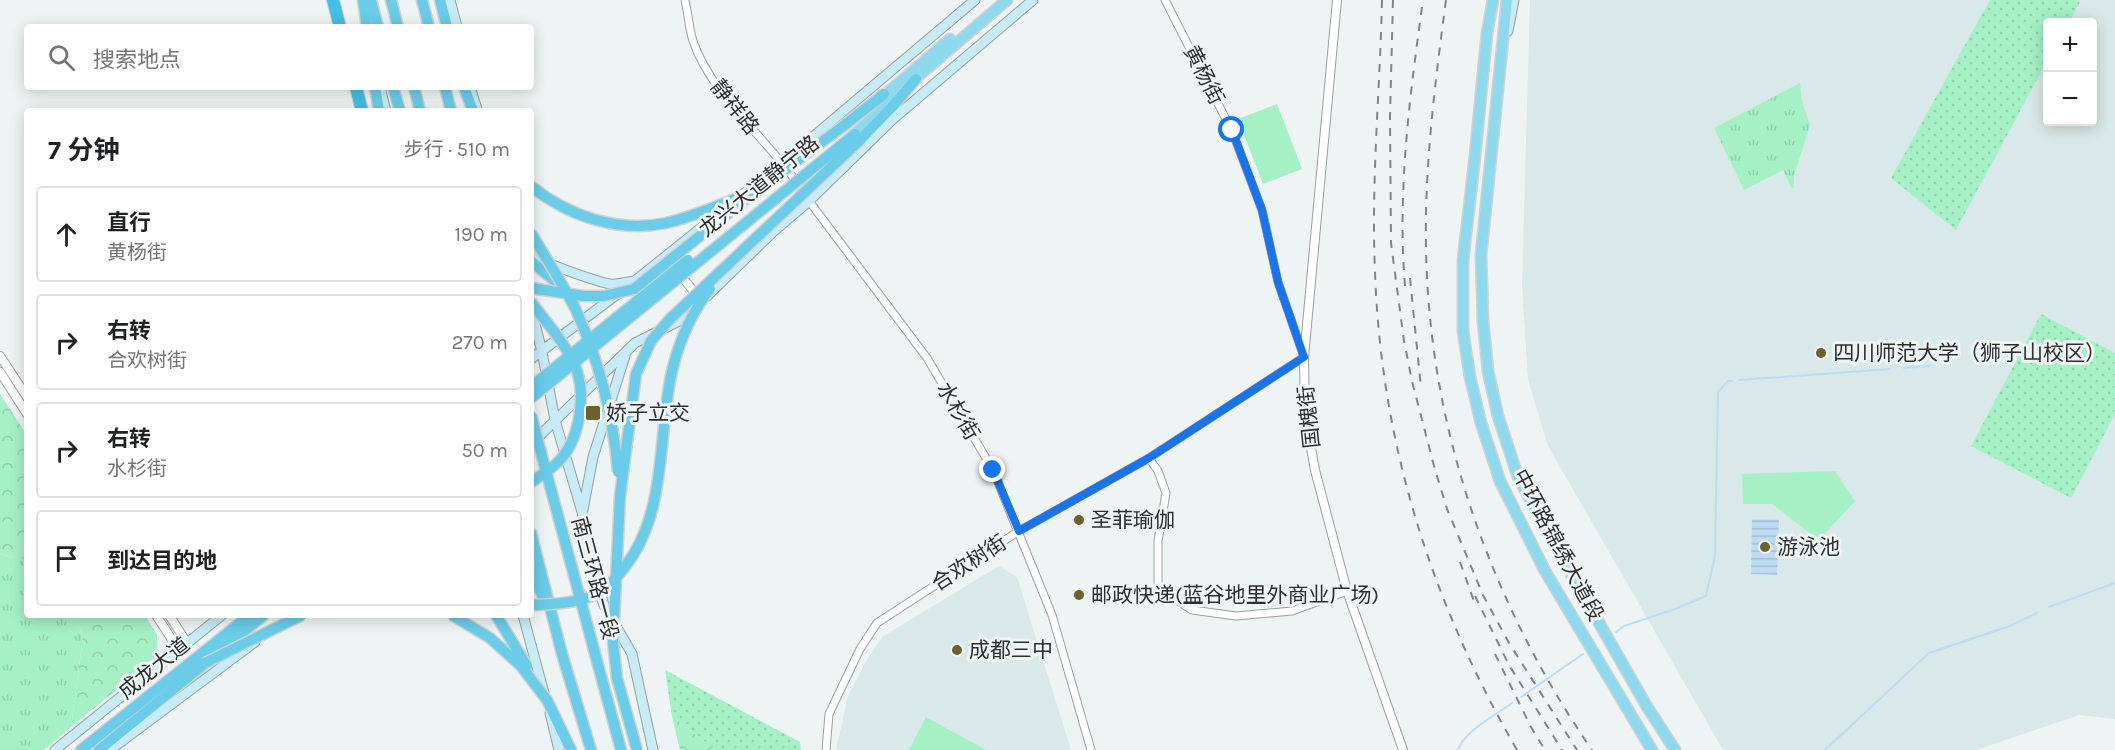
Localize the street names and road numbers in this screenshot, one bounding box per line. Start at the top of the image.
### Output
street label: 黄杨街 [1179,41,1229,109]
street label: 静祥路 [706,75,764,139]
street label: 龙兴大道静宁路 [694,130,824,242]
street label: 水杉街 [932,378,984,444]
street label: 国槐街 [1294,384,1324,450]
street label: 中环路锦绣大道段 [1508,465,1608,625]
street label: 南三环路一段 [567,514,623,642]
street label: 合欢树街 [927,530,1011,596]
street label: 成龙大道 [114,632,194,704]

